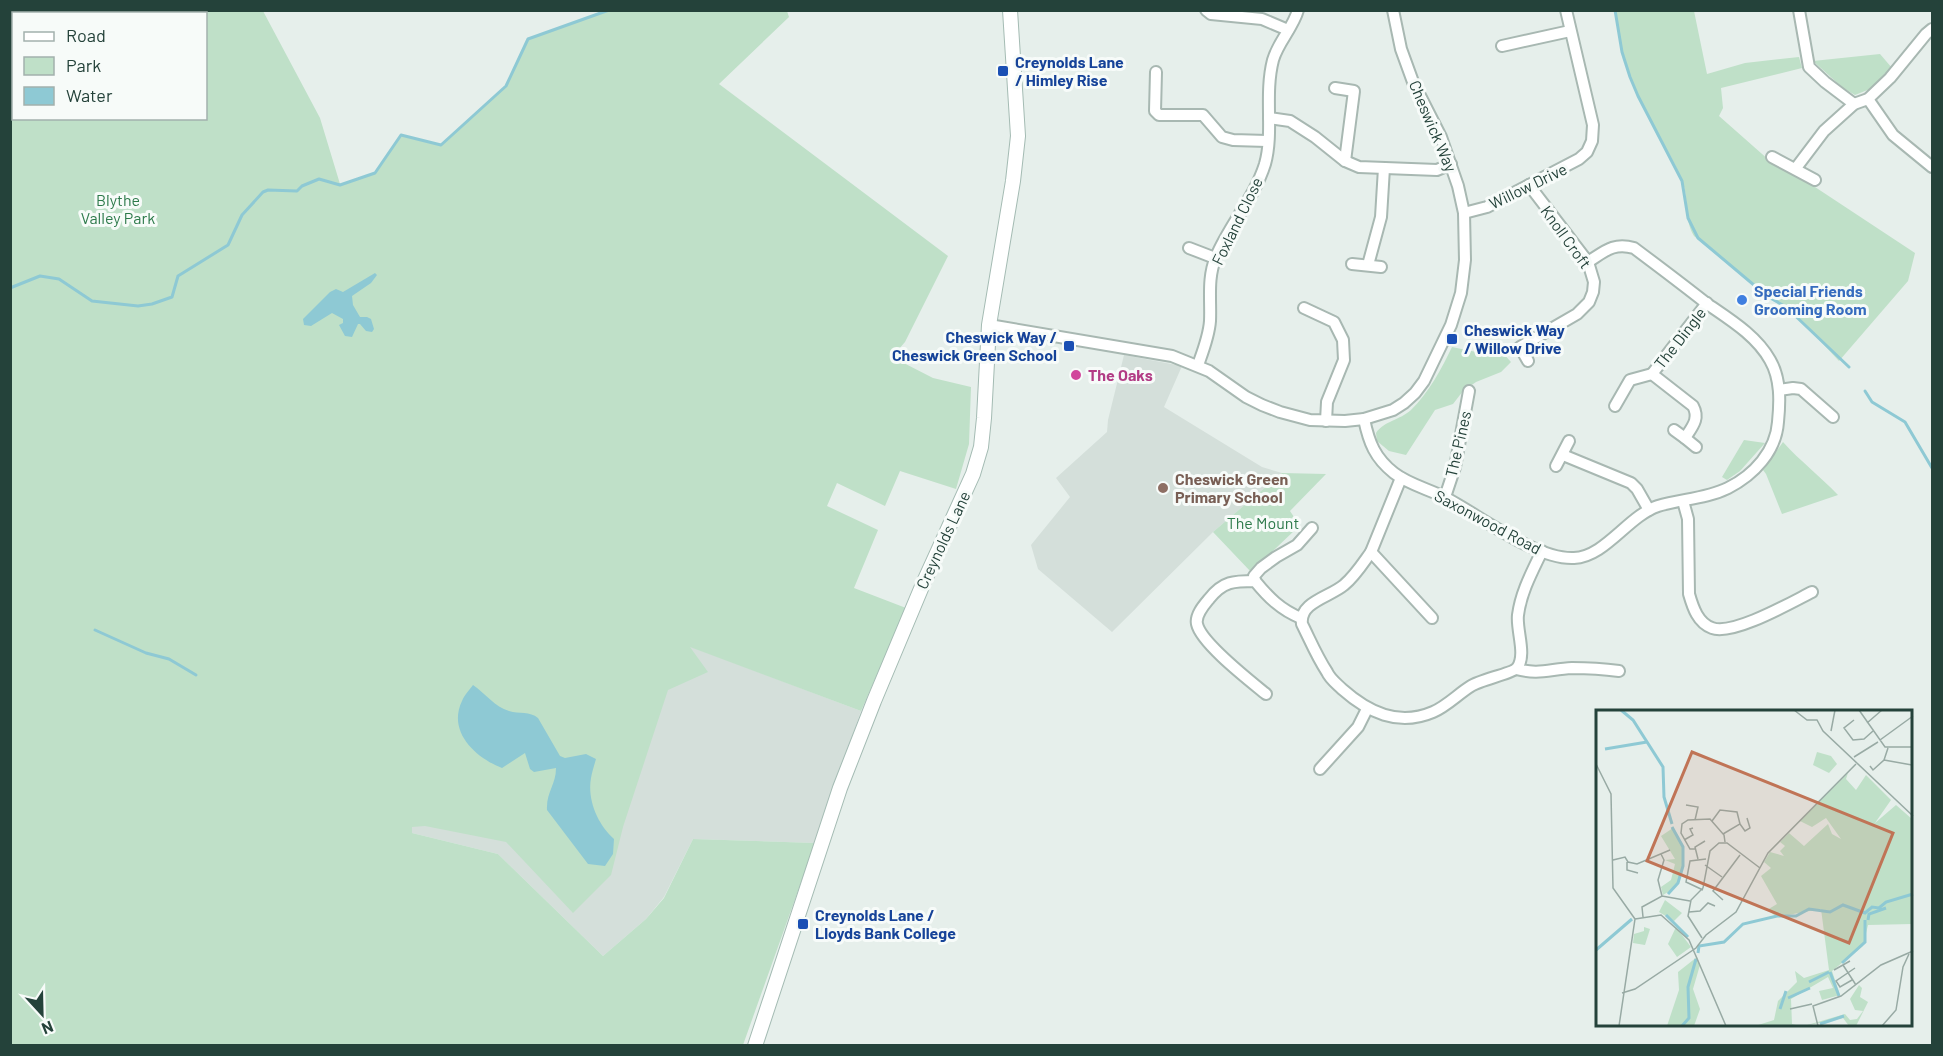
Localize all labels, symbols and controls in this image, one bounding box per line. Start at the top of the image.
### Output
legend [12,12,207,120]
text: Road [66,24,106,46]
place label: Creynolds Lane / Himley Rise [1015,52,1124,89]
text: Park [66,54,101,76]
marker: Creynolds Lane / Himley Rise [996,64,1010,78]
street label: Cheswick Way [1406,77,1462,175]
text: Water [66,84,113,106]
street label: Willow Drive [1486,159,1570,213]
street label: Foxland Close [1207,174,1266,268]
park label: Blythe Valley Park [81,190,155,227]
street label: Knoll Croft [1537,202,1596,272]
place label: Special Friends Grooming Room [1754,281,1867,318]
marker: Special Friends Grooming Room [1735,293,1749,307]
street label: The Dingle [1650,303,1709,372]
place label: Cheswick Way / Willow Drive [1464,320,1565,357]
place label: Cheswick Way / Cheswick Green School [892,327,1057,364]
marker: Cheswick Way / Willow Drive [1445,332,1459,346]
marker: Cheswick Way / Cheswick Green School [1062,339,1076,353]
place label: The Oaks [1088,365,1153,384]
marker: The Oaks [1069,368,1083,382]
street label: The Pines [1441,409,1474,479]
place label: Cheswick Green Primary School [1175,469,1288,506]
marker: Cheswick Green Primary School [1156,481,1170,495]
street label: Saxonwood Road [1432,485,1545,558]
street label: Creynolds Lane [912,488,974,592]
park label: The Mount [1227,513,1299,532]
inset map [1596,710,1913,1026]
place label: Creynolds Lane / Lloyds Bank College [815,905,956,942]
marker: Creynolds Lane / Lloyds Bank College [796,917,810,931]
north arrow [12,984,72,1044]
text: N [39,1018,56,1039]

